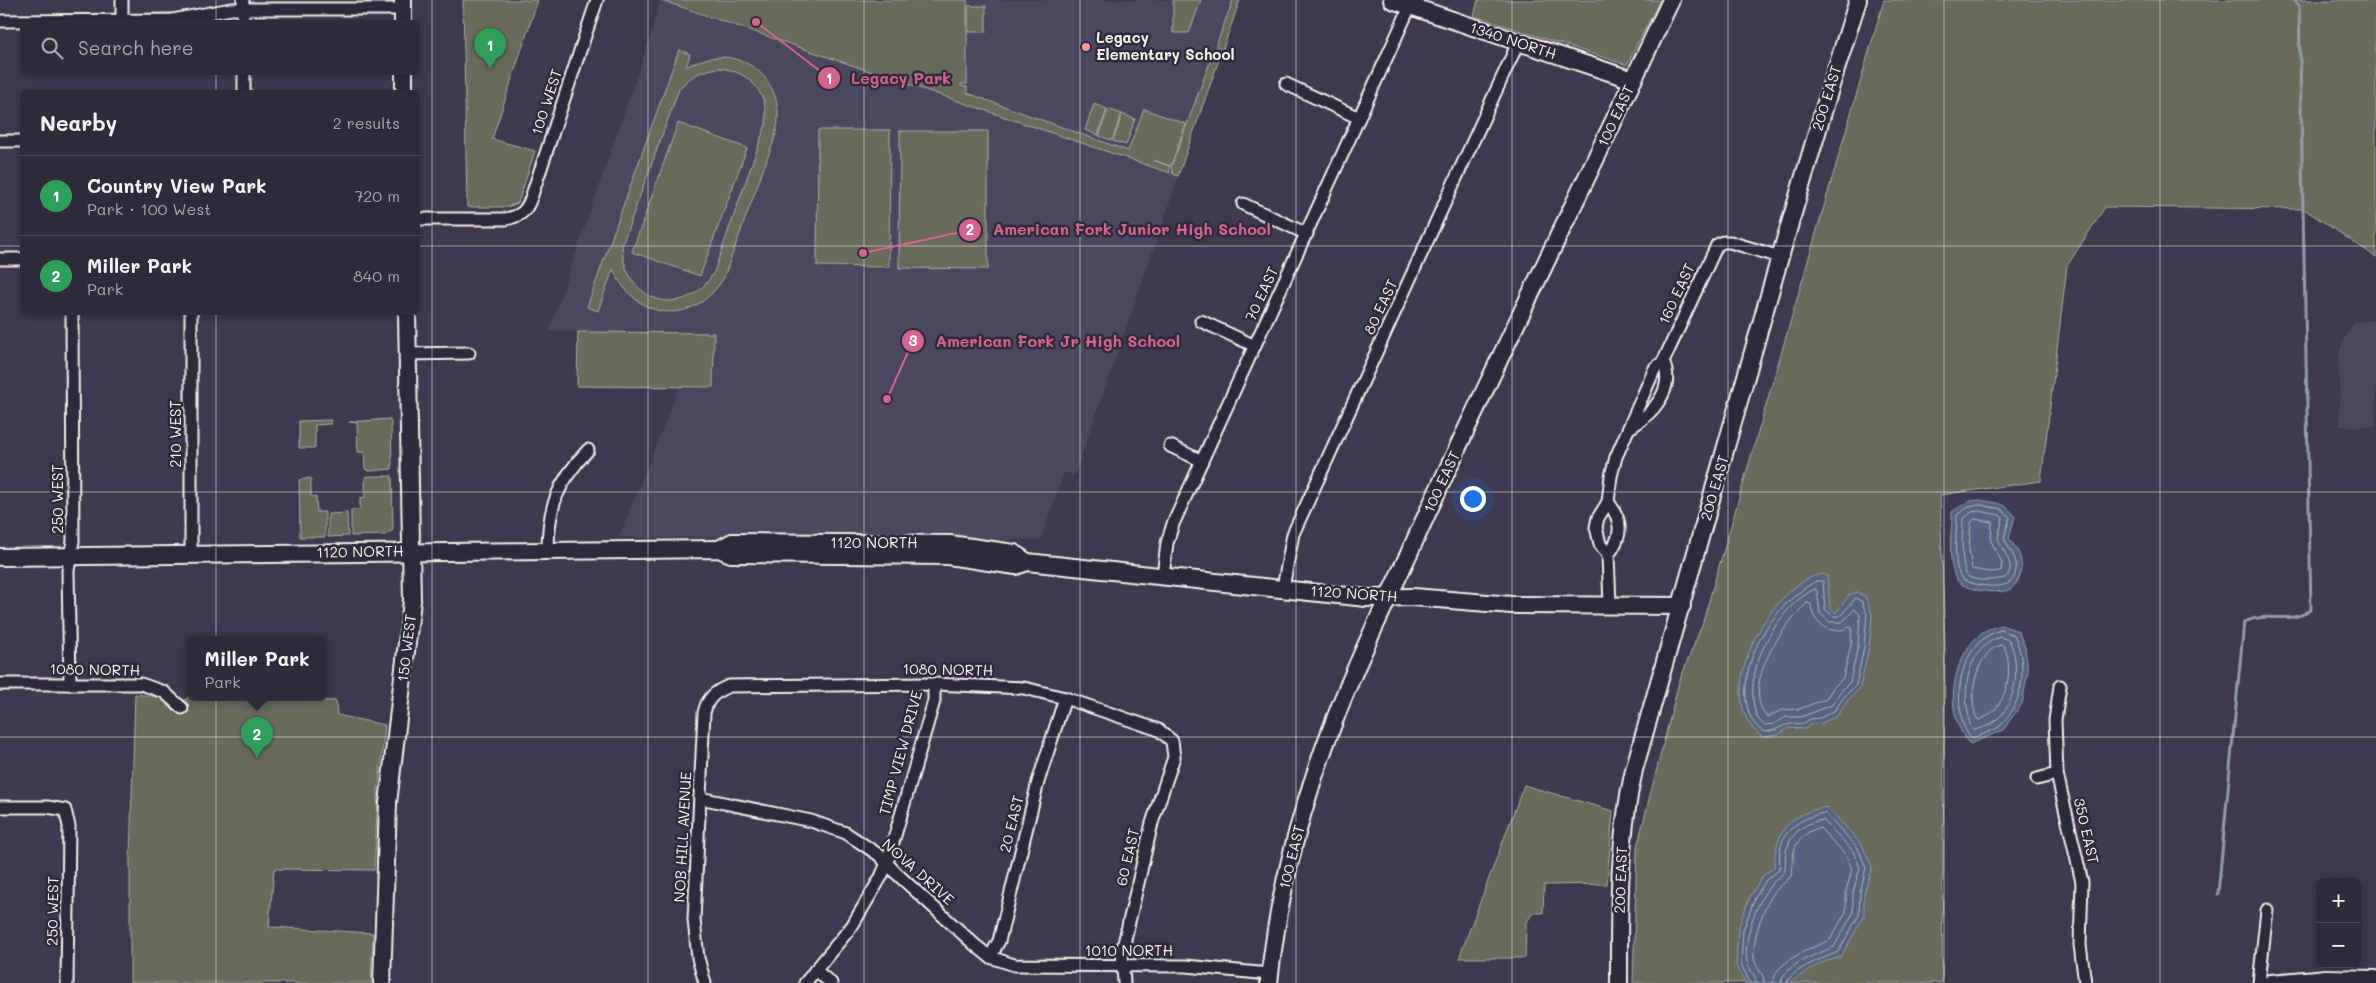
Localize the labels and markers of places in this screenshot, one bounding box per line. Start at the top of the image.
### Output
place label: Legacy Elementary School [1096,27,1235,64]
pin: 1 [474,28,506,69]
marker: Legacy Elementary School [1080,41,1092,53]
callout: Legacy Park [816,63,961,94]
callout: American Fork Junior High School [958,214,1281,245]
callout: American Fork Jr High School [901,326,1190,357]
pin: 2 [241,717,273,758]

